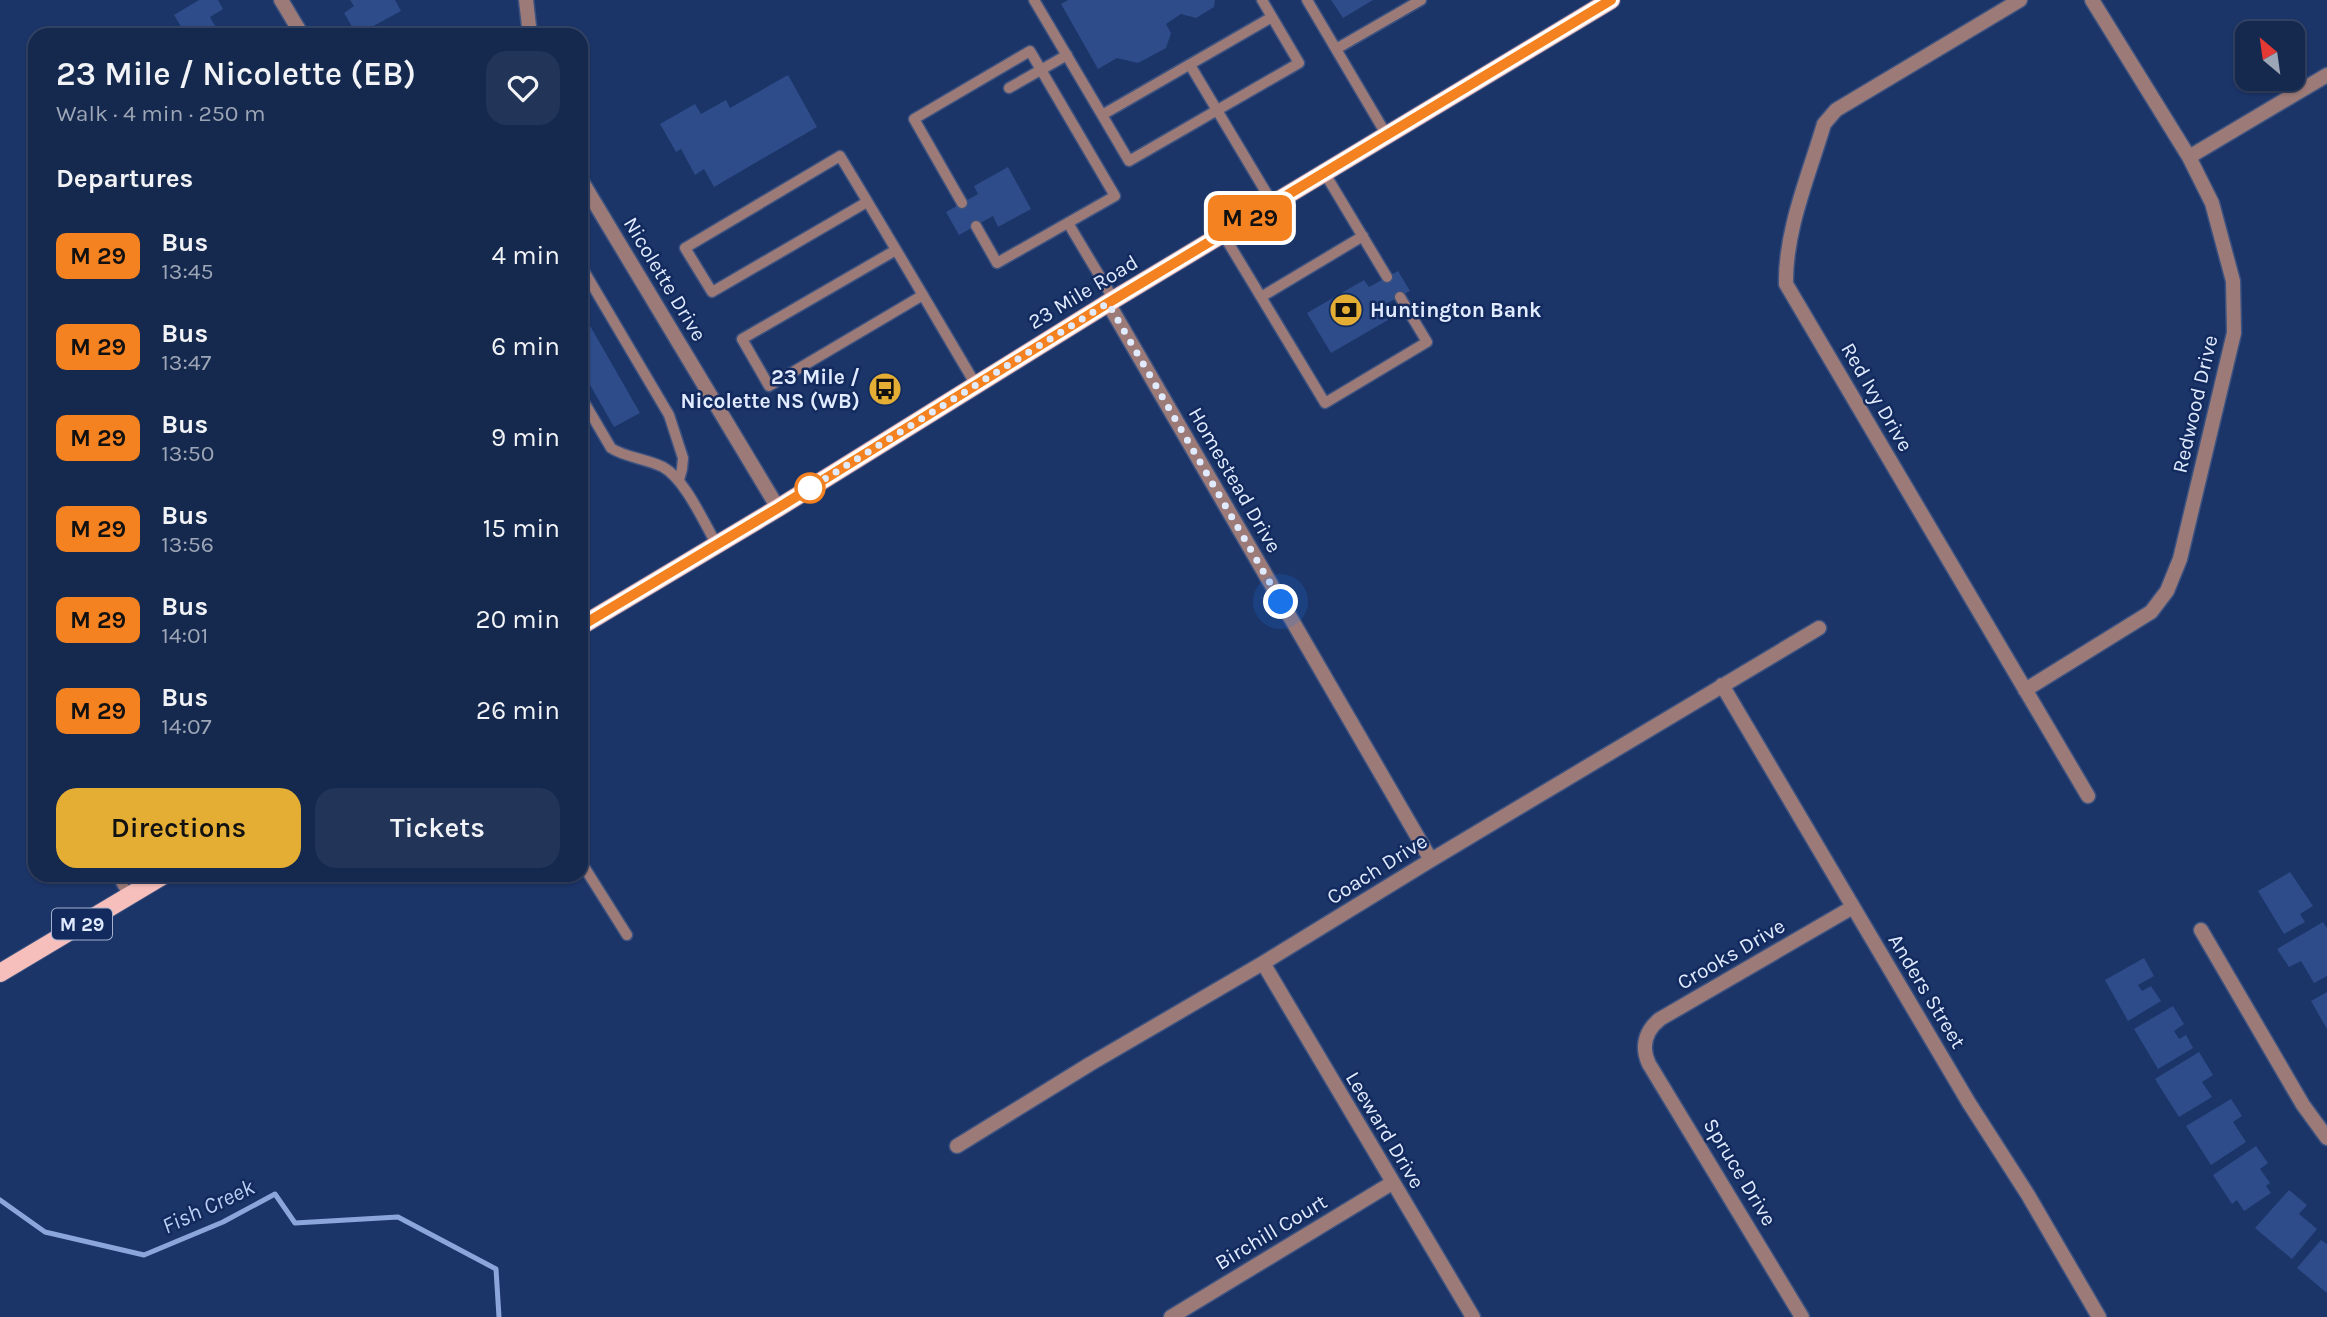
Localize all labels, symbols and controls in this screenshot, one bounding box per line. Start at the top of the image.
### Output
north arrow [2235,21,2305,91]
map controls [2235,21,2305,91]
button: heart [486,51,560,125]
text: 23 Mile / Nicolette (EB) [56,55,416,93]
text: Walk · 4 min · 250 m [56,100,265,127]
text: Departures [56,163,193,194]
line badge: M 29 [1201,195,1299,241]
text: M 29 [1222,204,1278,232]
street label: Nicolette Drive [619,213,711,345]
text: Bus [161,227,208,258]
text: 4 min [492,240,560,271]
text: M 29 [70,242,126,270]
street label: 23 Mile Road [1024,250,1142,334]
text: 13:45 [161,258,214,285]
bank icon: Huntington Bank [1327,291,1365,329]
place label: Huntington Bank [1370,298,1542,322]
text: Bus [161,318,208,349]
text: 6 min [491,331,560,362]
text: M 29 [70,333,126,361]
street label: Redwood Drive [2167,333,2223,475]
street label: Red Ivy Drive [1836,338,1918,456]
text: 13:47 [161,349,211,376]
place label: 23 Mile / Nicolette NS (WB) [680,365,860,413]
bus stop icon: 23 Mile / Nicolette NS (WB) [866,370,904,408]
street label: Homestead Drive [1184,403,1286,557]
text: Bus [161,409,208,440]
text: 9 min [491,422,560,453]
text: M 29 [70,424,126,452]
text: 13:50 [161,440,214,467]
unlabelled marker [795,473,825,503]
text: Bus [161,500,208,531]
text: 15 min [483,513,560,544]
text: M 29 [70,515,126,543]
text: 13:56 [161,531,214,558]
your location [1263,584,1298,619]
text: Bus [161,591,208,622]
text: 20 min [476,604,560,635]
text: M 29 [70,606,126,634]
text: 14:01 [161,622,208,649]
text: Bus [161,682,208,713]
text: 26 min [476,695,560,726]
text: M 29 [70,697,126,725]
text: 14:07 [161,713,211,740]
button: Directions [56,788,301,868]
button: Tickets [315,788,560,868]
street label: Coach Drive [1323,829,1431,909]
road number: M 29 [52,908,112,940]
street label: Crooks Drive [1673,914,1789,994]
street label: Anders Street [1883,929,1971,1053]
street label: Leeward Drive [1341,1067,1429,1193]
street label: Spruce Drive [1699,1114,1781,1230]
water label: Fish Creek [158,1173,259,1240]
street label: Birchill Court [1211,1189,1331,1275]

